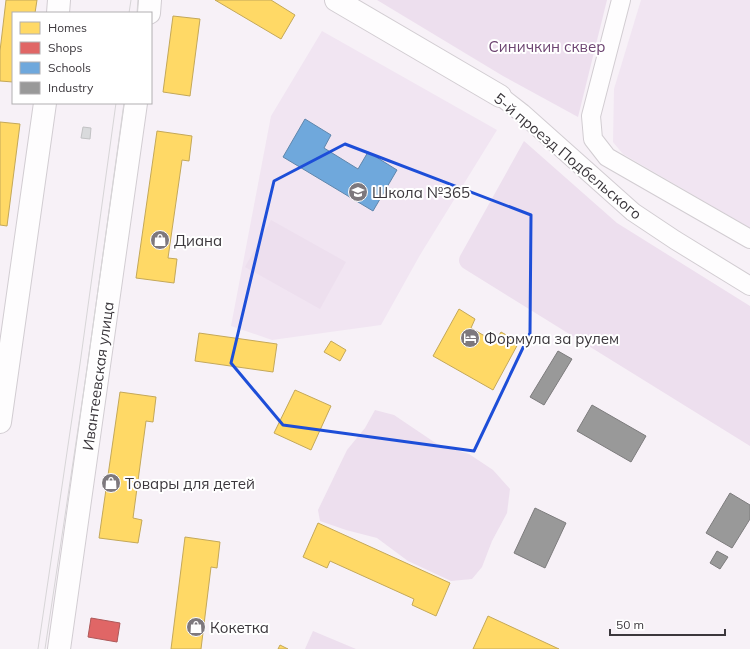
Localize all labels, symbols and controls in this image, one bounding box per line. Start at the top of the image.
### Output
legend [12,12,152,104]
text: Homes [48,20,87,35]
park label: Синичкин сквер [489,37,605,56]
text: Shops [48,40,83,55]
text: Schools [48,60,91,75]
text: Industry [48,80,94,95]
street label: 5-й проезд Подбельского [490,89,646,223]
school or university icon: Школа №365 [347,181,369,203]
place label: Школа №365 [372,183,470,202]
shop icon: Диана [149,229,171,251]
place label: Диана [174,231,222,250]
street label: Ивантеевская улица [78,300,118,452]
hotel icon: Формула за рулем [459,327,481,349]
place label: Формула за рулем [484,329,619,348]
shop icon: Товары для детей [100,472,122,494]
place label: Товары для детей [125,474,255,493]
scale bar [610,611,725,637]
shop icon: Кокетка [185,616,207,638]
text: 50 m [616,617,644,632]
place label: Кокетка [210,618,269,637]

